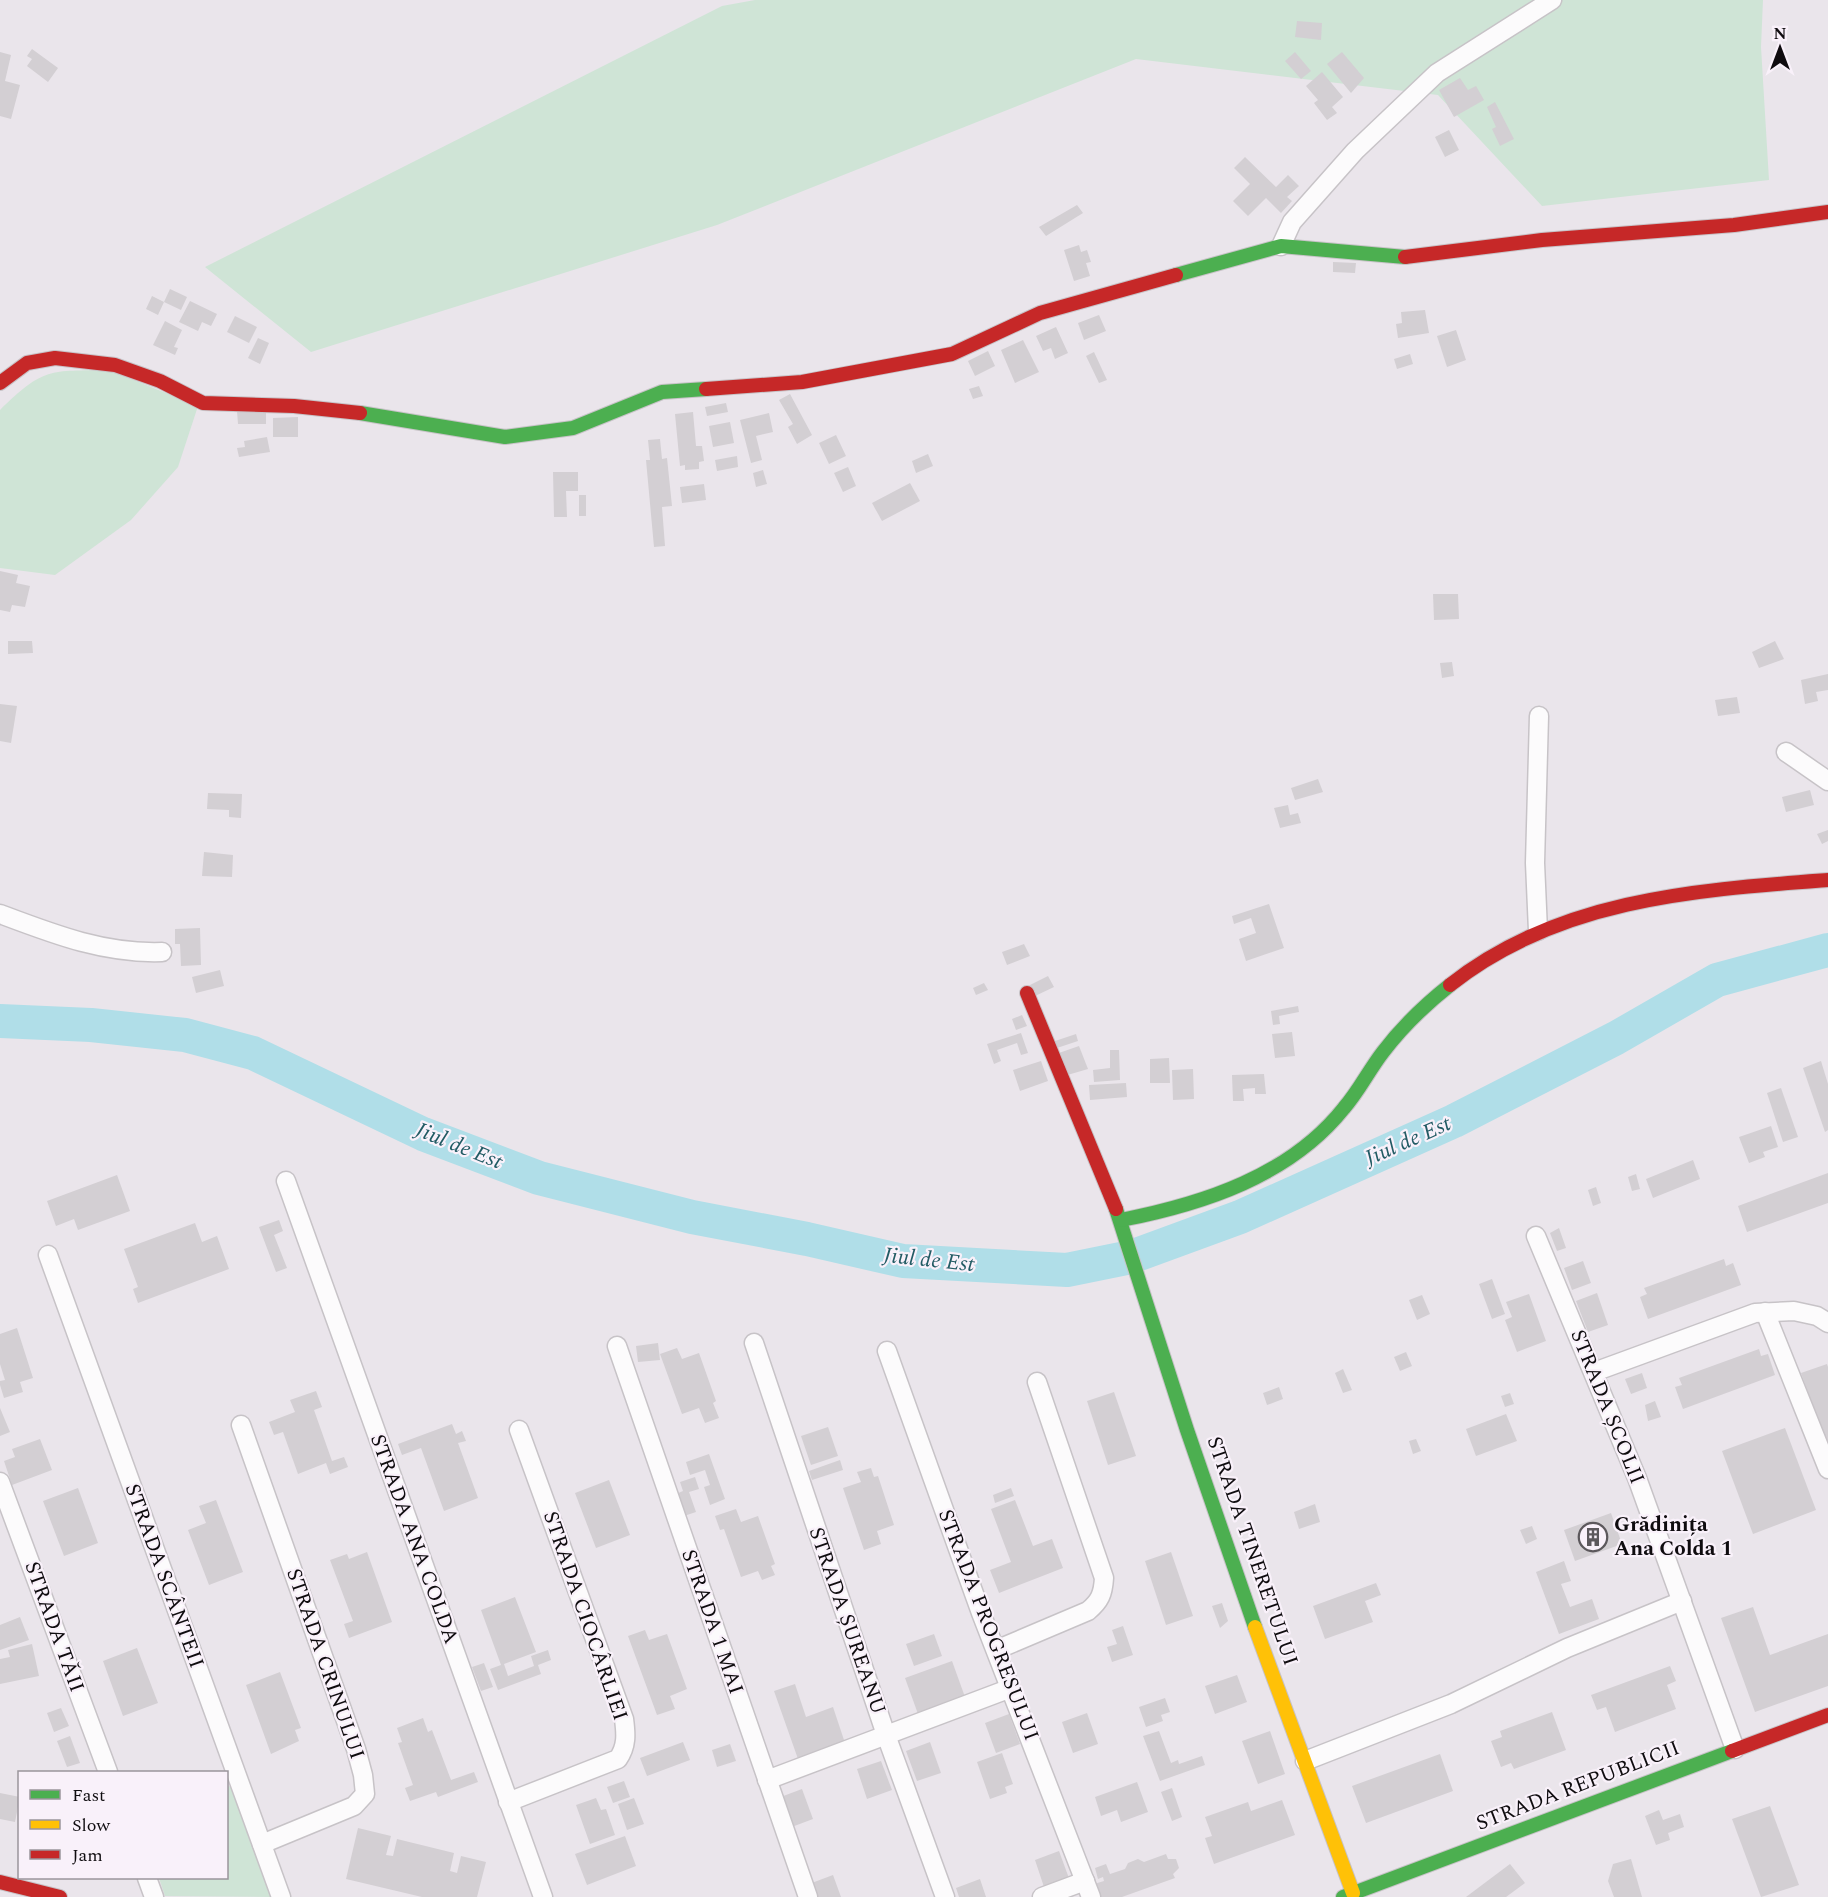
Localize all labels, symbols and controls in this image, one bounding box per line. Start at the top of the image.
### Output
north arrow [1750,18,1810,78]
text: N [1773,22,1787,46]
water label: Jiul de Est [1358,1107,1457,1175]
water label: Jiul de Est [409,1113,508,1179]
water label: Jiul de Est [880,1239,977,1281]
street label: STRADA ȘCOLII [1561,1325,1653,1489]
street label: STRADA ANA COLDA [361,1430,467,1649]
street label: STRADA TINERETULUI [1198,1432,1306,1670]
street label: STRADA SCÂNTEII [116,1479,212,1673]
street label: STRADA PROGRESULUI [929,1505,1047,1745]
street label: STRADA CIOCÂRLIEI [534,1507,636,1725]
place label: Grădinița Ana Colda 1 [1614,1509,1733,1565]
building icon: Grădinița Ana Colda 1 [1577,1521,1609,1553]
street label: STRADA ȘUREANU [800,1523,894,1719]
street label: STRADA 1 MAI [672,1545,752,1699]
street label: STRADA TĂII [15,1557,93,1697]
street label: STRADA CRINULUI [277,1564,373,1764]
street label: STRADA REPUBLICII [1471,1732,1685,1840]
legend [18,1771,228,1879]
text: Fast [72,1782,105,1809]
text: Slow [72,1812,111,1839]
text: Jam [72,1842,103,1869]

